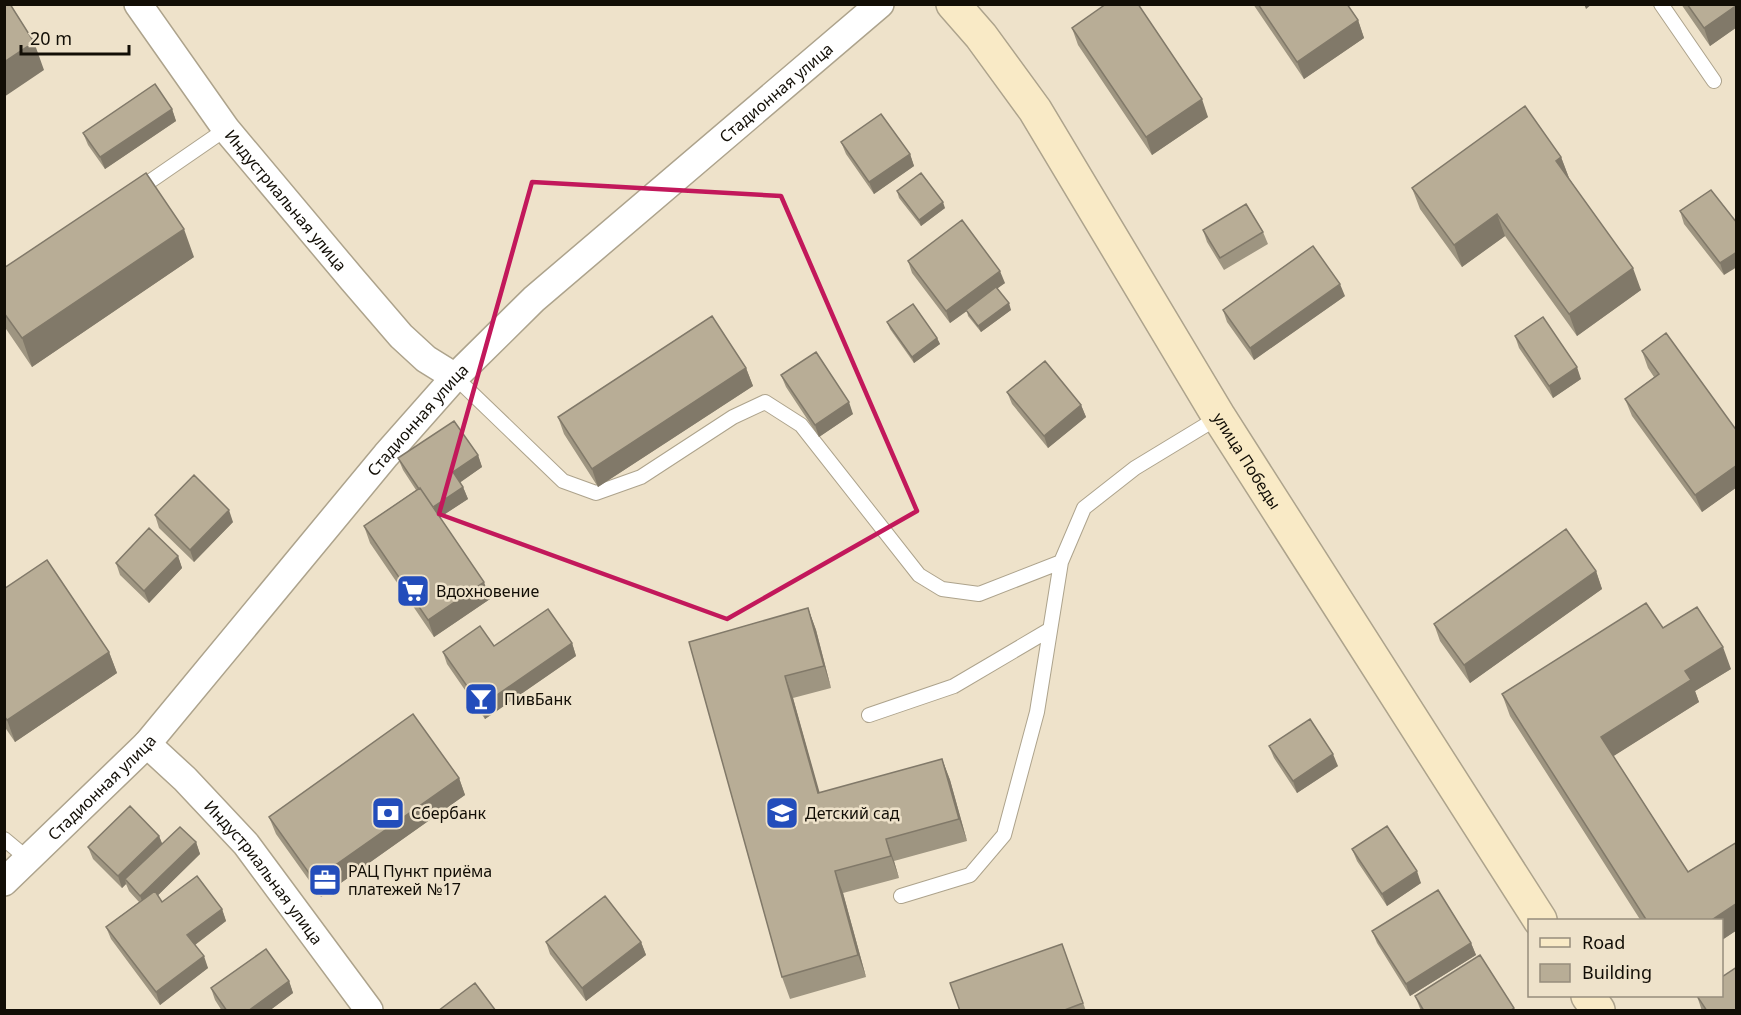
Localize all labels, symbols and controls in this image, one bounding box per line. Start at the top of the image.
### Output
scale bar [21,18,129,56]
text: 20 m [30,26,72,50]
street label: Стадионная улица [714,38,838,147]
street label: Индустриальная улица [220,125,352,276]
street label: Стадионная улица [362,359,473,481]
street label: улица Победы [1208,408,1286,513]
supermarket icon: Вдохновение [395,573,431,609]
place label: Вдохновение [436,580,539,602]
bar icon: ПивБанк [463,681,499,717]
place label: ПивБанк [504,688,572,710]
street label: Стадионная улица [43,730,161,845]
street label: Индустриальная улица [199,795,328,949]
bank icon: Сбербанк [370,795,406,831]
school or university icon: Детский сад [764,795,800,831]
place label: Сбербанк [411,802,487,824]
place label: Детский сад [805,802,900,824]
place label: РАЦ Пункт приёма платежей №17 [348,860,492,900]
office icon: РАЦ Пункт приёма платежей №17 [307,862,343,898]
legend [1528,919,1723,997]
text: Road [1582,930,1625,954]
text: Building [1582,960,1652,984]

